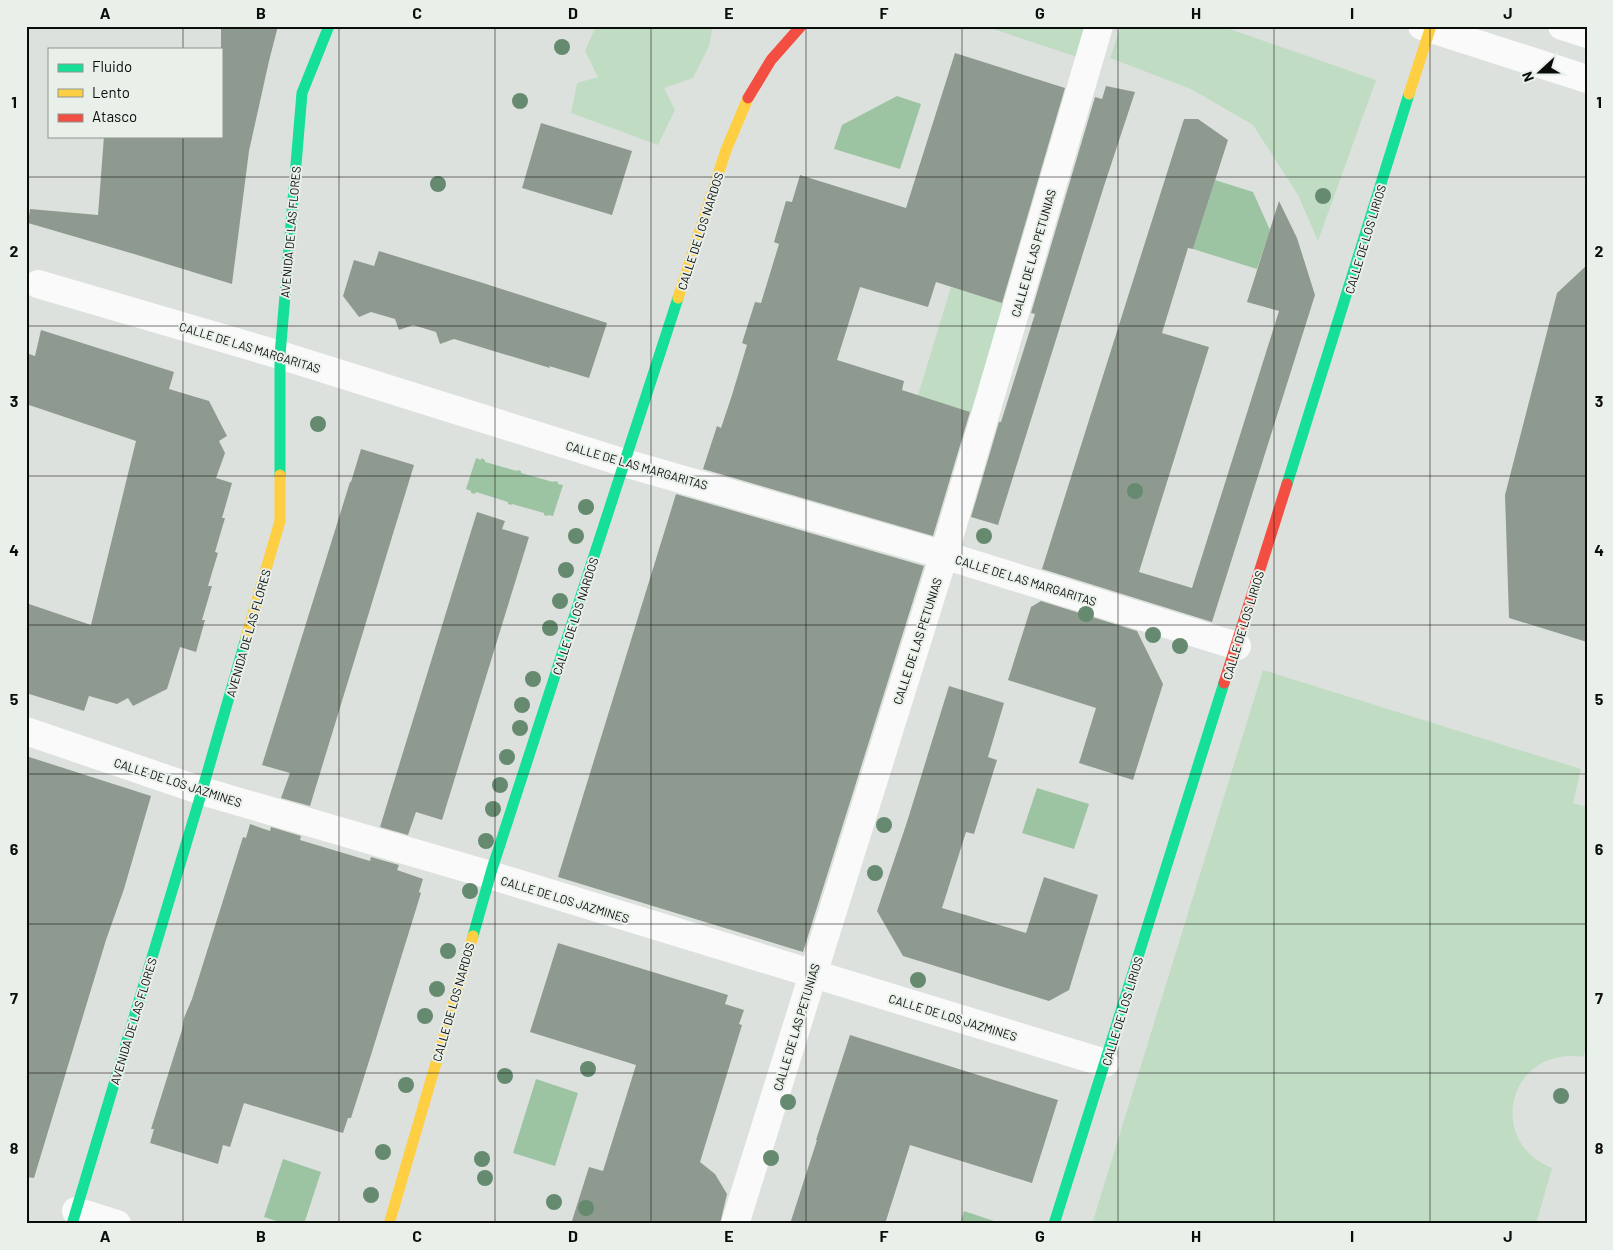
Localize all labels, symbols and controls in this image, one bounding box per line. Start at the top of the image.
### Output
text: A [100,3,111,22]
text: B [256,3,266,22]
text: C [412,3,422,22]
text: D [568,3,578,22]
text: E [724,3,734,22]
text: F [880,3,889,22]
text: G [1035,3,1045,22]
text: H [1191,3,1201,22]
text: I [1350,3,1354,22]
text: J [1503,3,1513,22]
legend [48,48,222,138]
north arrow [1516,48,1566,98]
text: Fluido [92,57,132,75]
text: N [1518,69,1537,84]
text: Lento [92,83,130,101]
text: 1 [11,92,17,111]
text: 1 [1596,92,1602,111]
text: Atasco [92,107,137,125]
street label: AVENIDA DE LAS FLORES [277,166,303,298]
street label: CALLE DE LOS NARDOS [674,170,726,292]
street label: CALLE DE LOS LIRIOS [1342,183,1388,295]
street label: CALLE DE LAS PETUNIAS [1008,187,1058,319]
text: 2 [10,241,19,260]
text: 2 [1595,241,1604,260]
street label: CALLE DE LAS MARGARITAS [178,319,322,375]
text: 3 [10,391,18,410]
text: 3 [1595,391,1603,410]
street label: CALLE DE LAS MARGARITAS [565,438,709,492]
text: 4 [9,540,19,559]
text: 4 [1594,540,1604,559]
street label: CALLE DE LAS MARGARITAS [954,552,1098,608]
street label: CALLE DE LOS NARDOS [549,555,601,677]
street label: AVENIDA DE LAS FLORES [223,568,273,698]
street label: CALLE DE LOS LIRIOS [1220,569,1266,681]
street label: CALLE DE LAS PETUNIAS [890,576,944,706]
text: 5 [10,689,19,708]
text: 5 [1595,689,1604,708]
street label: CALLE DE LOS JAZMINES [112,755,244,809]
text: 6 [10,839,19,858]
text: 6 [1595,839,1604,858]
street label: CALLE DE LOS JAZMINES [499,873,631,925]
street label: CALLE DE LOS NARDOS [429,941,477,1063]
street label: CALLE DE LOS LIRIOS [1099,955,1145,1067]
street label: AVENIDA DE LAS FLORES [107,956,159,1086]
street label: CALLE DE LAS PETUNIAS [770,962,822,1092]
text: 7 [10,988,18,1007]
text: 7 [1595,988,1603,1007]
street label: CALLE DE LOS JAZMINES [887,991,1019,1043]
text: 8 [10,1138,19,1157]
text: 8 [1595,1138,1604,1157]
text: A [100,1226,111,1245]
text: B [256,1226,266,1245]
text: C [412,1226,422,1245]
text: D [568,1226,578,1245]
text: E [724,1226,734,1245]
text: F [880,1226,889,1245]
text: G [1035,1226,1045,1245]
text: H [1191,1226,1201,1245]
text: I [1350,1226,1354,1245]
text: J [1503,1226,1513,1245]

